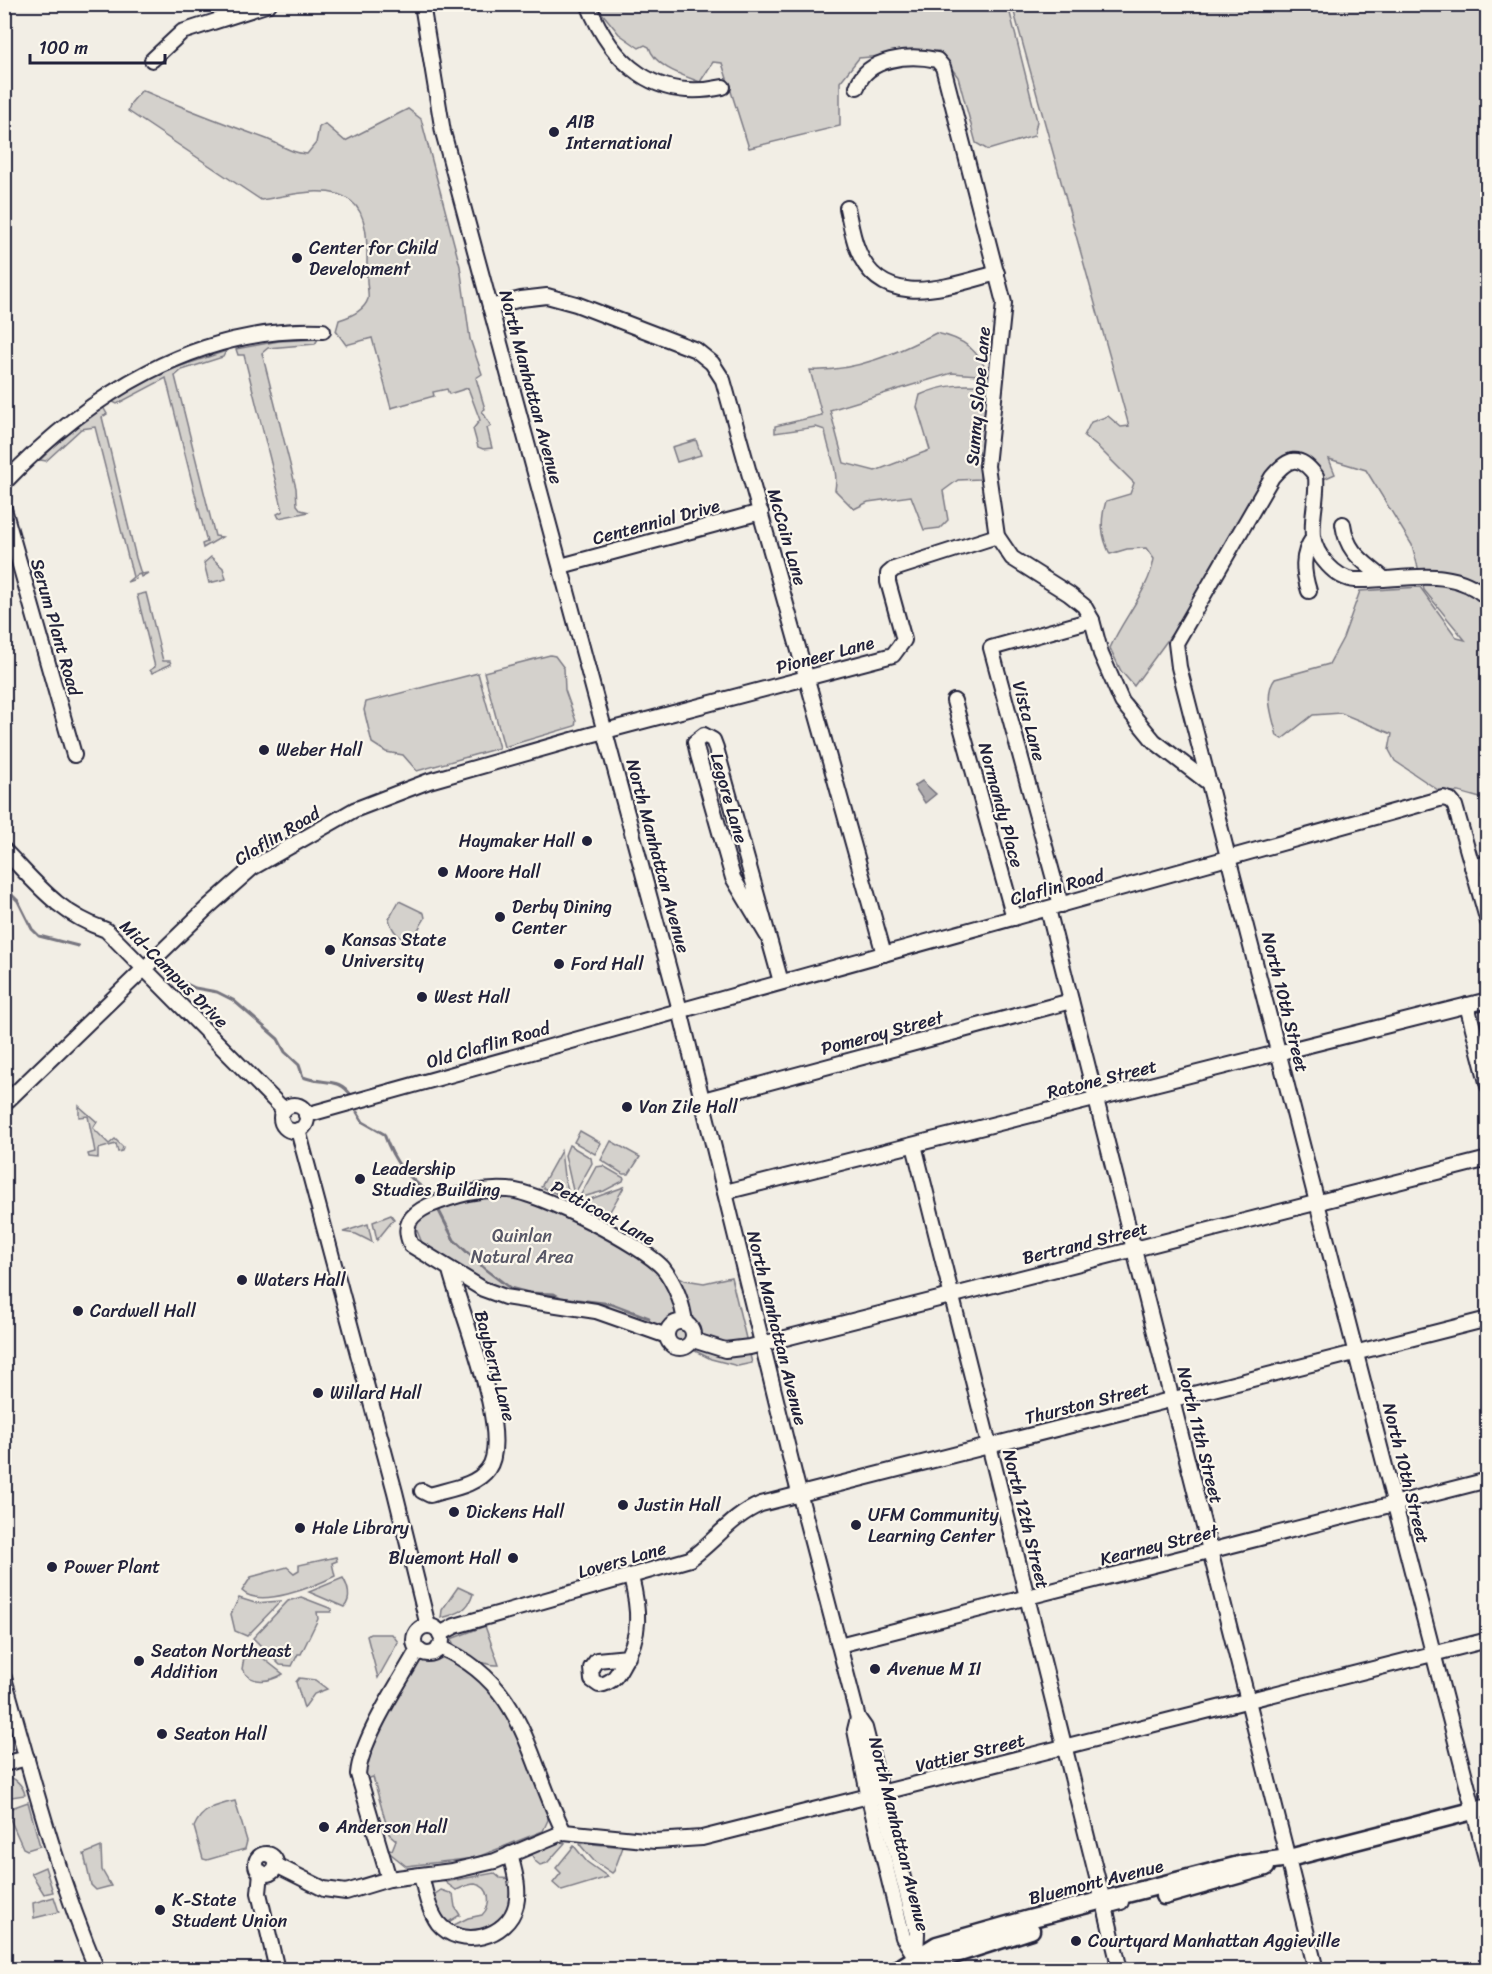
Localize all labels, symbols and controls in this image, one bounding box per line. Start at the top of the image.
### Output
scale bar [30,27,165,65]
text: 100 m [39,32,88,64]
place label: AIB International [565,106,673,159]
marker: AIB International [547,125,561,139]
place label: Center for Child Development [309,232,439,285]
marker: Center for Child Development [290,251,304,265]
street label: North Manhattan Avenue [490,286,572,488]
street label: Sunny Slope Lane [956,325,1000,467]
street label: McCain Lane [758,485,816,589]
street label: Centennial Drive [589,490,724,554]
street label: Serum Plant Road [21,555,91,701]
street label: Pioneer Lane [772,626,878,683]
street label: Vista Lane [1003,677,1055,765]
place label: Weber Hall [276,734,363,766]
street label: Normandy Place [969,739,1033,871]
marker: Weber Hall [257,743,271,757]
street label: Legore Lane [701,749,757,847]
street label: North Manhattan Avenue [617,755,699,957]
street label: Claflin Road [228,797,328,874]
place label: Haymaker Hall [459,825,576,857]
marker: Haymaker Hall [580,834,594,848]
place label: Moore Hall [455,856,542,888]
street label: Claflin Road [1006,859,1109,915]
marker: Moore Hall [436,865,450,879]
place label: Derby Dining Center [512,891,612,944]
marker: Derby Dining Center [493,910,507,924]
street label: Mid-Campus Drive [112,912,236,1036]
place label: Kansas State University [342,924,446,977]
street label: North 10th Street [1252,928,1318,1076]
marker: Kansas State University [323,943,337,957]
place label: Ford Hall [571,948,644,980]
marker: Ford Hall [552,957,566,971]
place label: West Hall [434,981,511,1013]
marker: West Hall [415,990,429,1004]
street label: Pomeroy Street [817,1001,948,1065]
street label: Old Claflin Road [422,1012,555,1078]
street label: Ratone Street [1044,1050,1160,1108]
place label: Van Zile Hall [639,1091,739,1123]
marker: Van Zile Hall [620,1100,634,1114]
place label: Leadership Studies Building [372,1153,500,1206]
street label: Petticoat Lane [545,1171,661,1255]
marker: Leadership Studies Building [353,1172,367,1186]
street label: Bertrand Street [1019,1212,1151,1274]
park label: Quinlan Natural Area [471,1220,574,1273]
street label: North Manhattan Avenue [737,1227,817,1429]
place label: Waters Hall [254,1264,346,1296]
marker: Waters Hall [235,1273,249,1287]
place label: Cardwell Hall [90,1295,197,1327]
marker: Cardwell Hall [71,1304,85,1318]
street label: Bayberry Lane [465,1307,525,1425]
street label: North 11th Street [1167,1363,1233,1507]
street label: Thurston Street [1022,1372,1153,1434]
place label: Willard Hall [330,1377,423,1409]
marker: Willard Hall [311,1386,325,1400]
street label: North 10th Street [1373,1399,1439,1547]
street label: North 12th Street [993,1446,1059,1593]
place label: Justin Hall [634,1489,722,1521]
place label: Dickens Hall [466,1496,565,1528]
marker: Justin Hall [616,1498,630,1512]
place label: UFM Community Learning Center [868,1499,1000,1552]
marker: Dickens Hall [447,1505,461,1519]
place label: Hale Library [312,1512,410,1544]
street label: Kearney Street [1096,1515,1222,1575]
marker: UFM Community Learning Center [849,1518,863,1532]
marker: Hale Library [293,1521,307,1535]
street label: Lovers Lane [574,1532,670,1588]
place label: Bluemont Hall [389,1542,502,1574]
place label: Power Plant [64,1551,160,1583]
marker: Bluemont Hall [506,1551,520,1565]
marker: Power Plant [45,1560,59,1574]
place label: Seaton Northeast Addition [150,1635,292,1688]
place label: Avenue M II [886,1653,982,1685]
marker: Seaton Northeast Addition [132,1654,146,1668]
marker: Avenue M II [868,1662,882,1676]
place label: Seaton Hall [174,1718,268,1750]
street label: Vattier Street [912,1724,1028,1782]
marker: Seaton Hall [155,1727,169,1741]
street label: North Manhattan Avenue [859,1733,939,1935]
place label: Anderson Hall [335,1811,448,1843]
marker: Anderson Hall [317,1820,331,1834]
street label: Bluemont Avenue [1025,1850,1167,1914]
place label: K-State Student Union [172,1884,288,1937]
marker: K-State Student Union [153,1903,167,1917]
place label: Courtyard Manhattan Aggieville [1088,1925,1340,1957]
marker: Courtyard Manhattan Aggieville [1069,1934,1083,1948]

